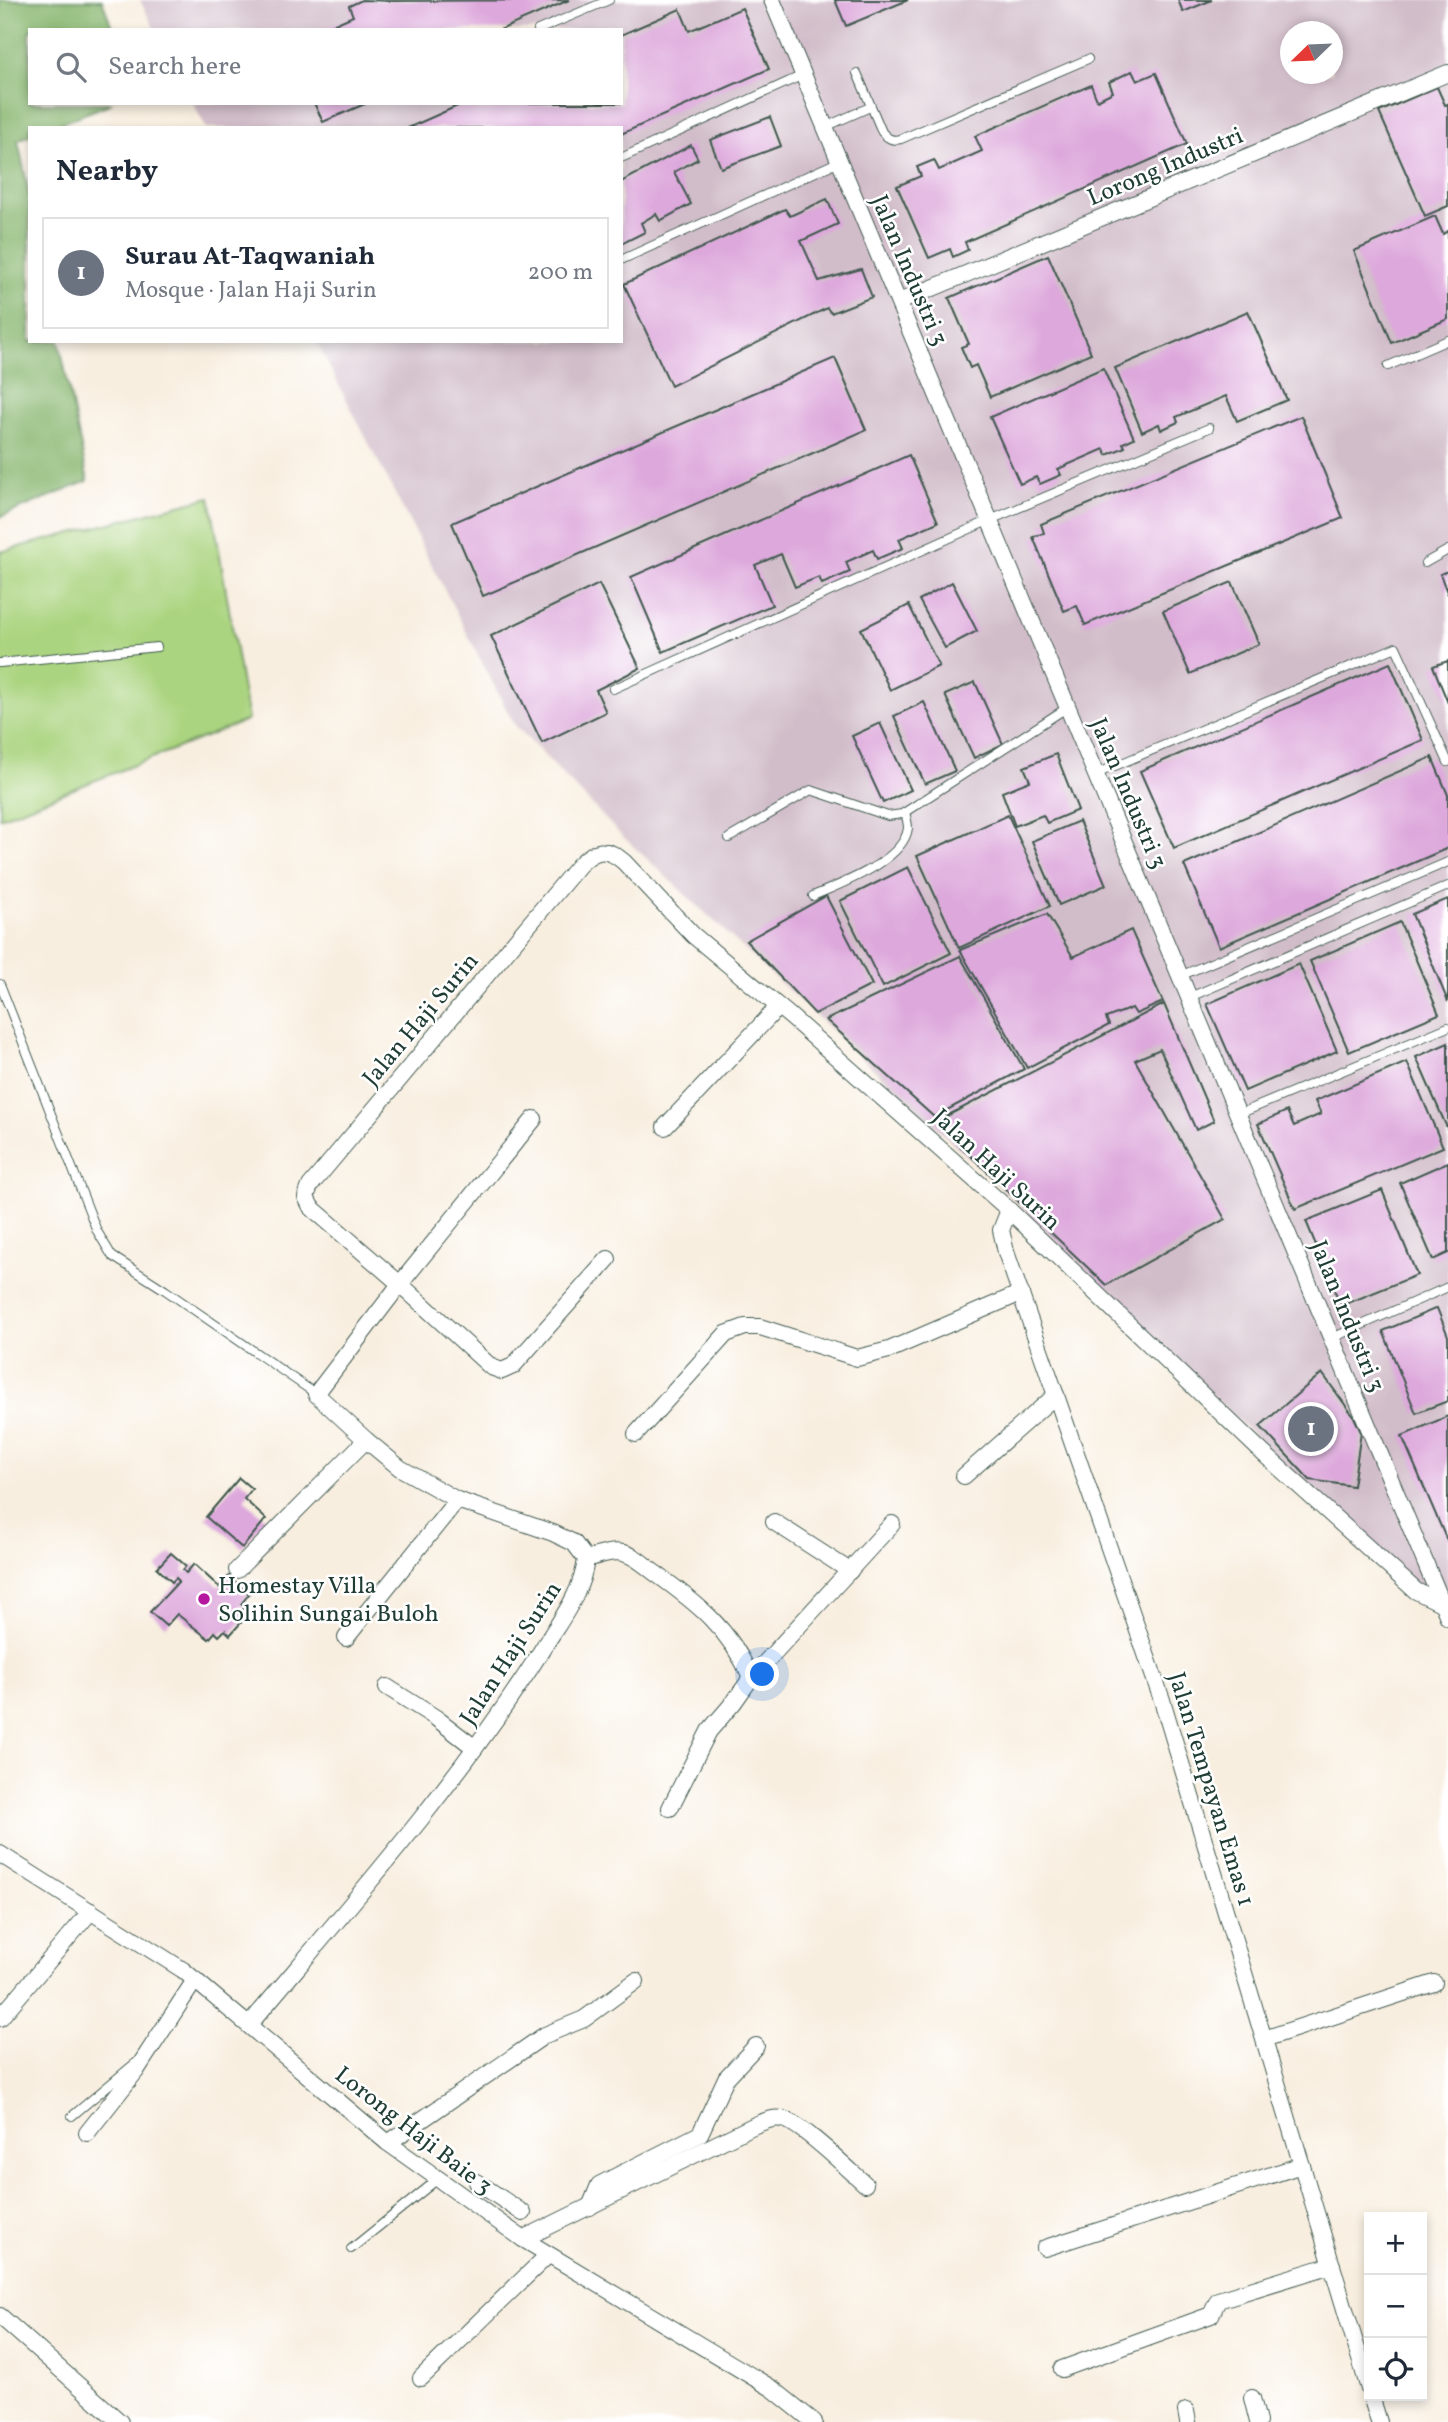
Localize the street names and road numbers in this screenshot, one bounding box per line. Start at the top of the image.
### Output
street label: Lorong Industri [1083,120,1249,216]
street label: Jalan Industri 3 [861,190,955,352]
street label: Jalan Industri 3 [1080,713,1174,875]
street label: Jalan Haji Surin [355,946,488,1095]
street label: Jalan Haji Surin [924,1102,1068,1239]
street label: Jalan Industri 3 [1300,1236,1392,1398]
street label: Jalan Haji Surin [452,1575,571,1733]
street label: Jalan Tempayan Emas 1 [1158,1668,1262,1911]
street label: Lorong Haji Baie 3 [327,2059,499,2204]

